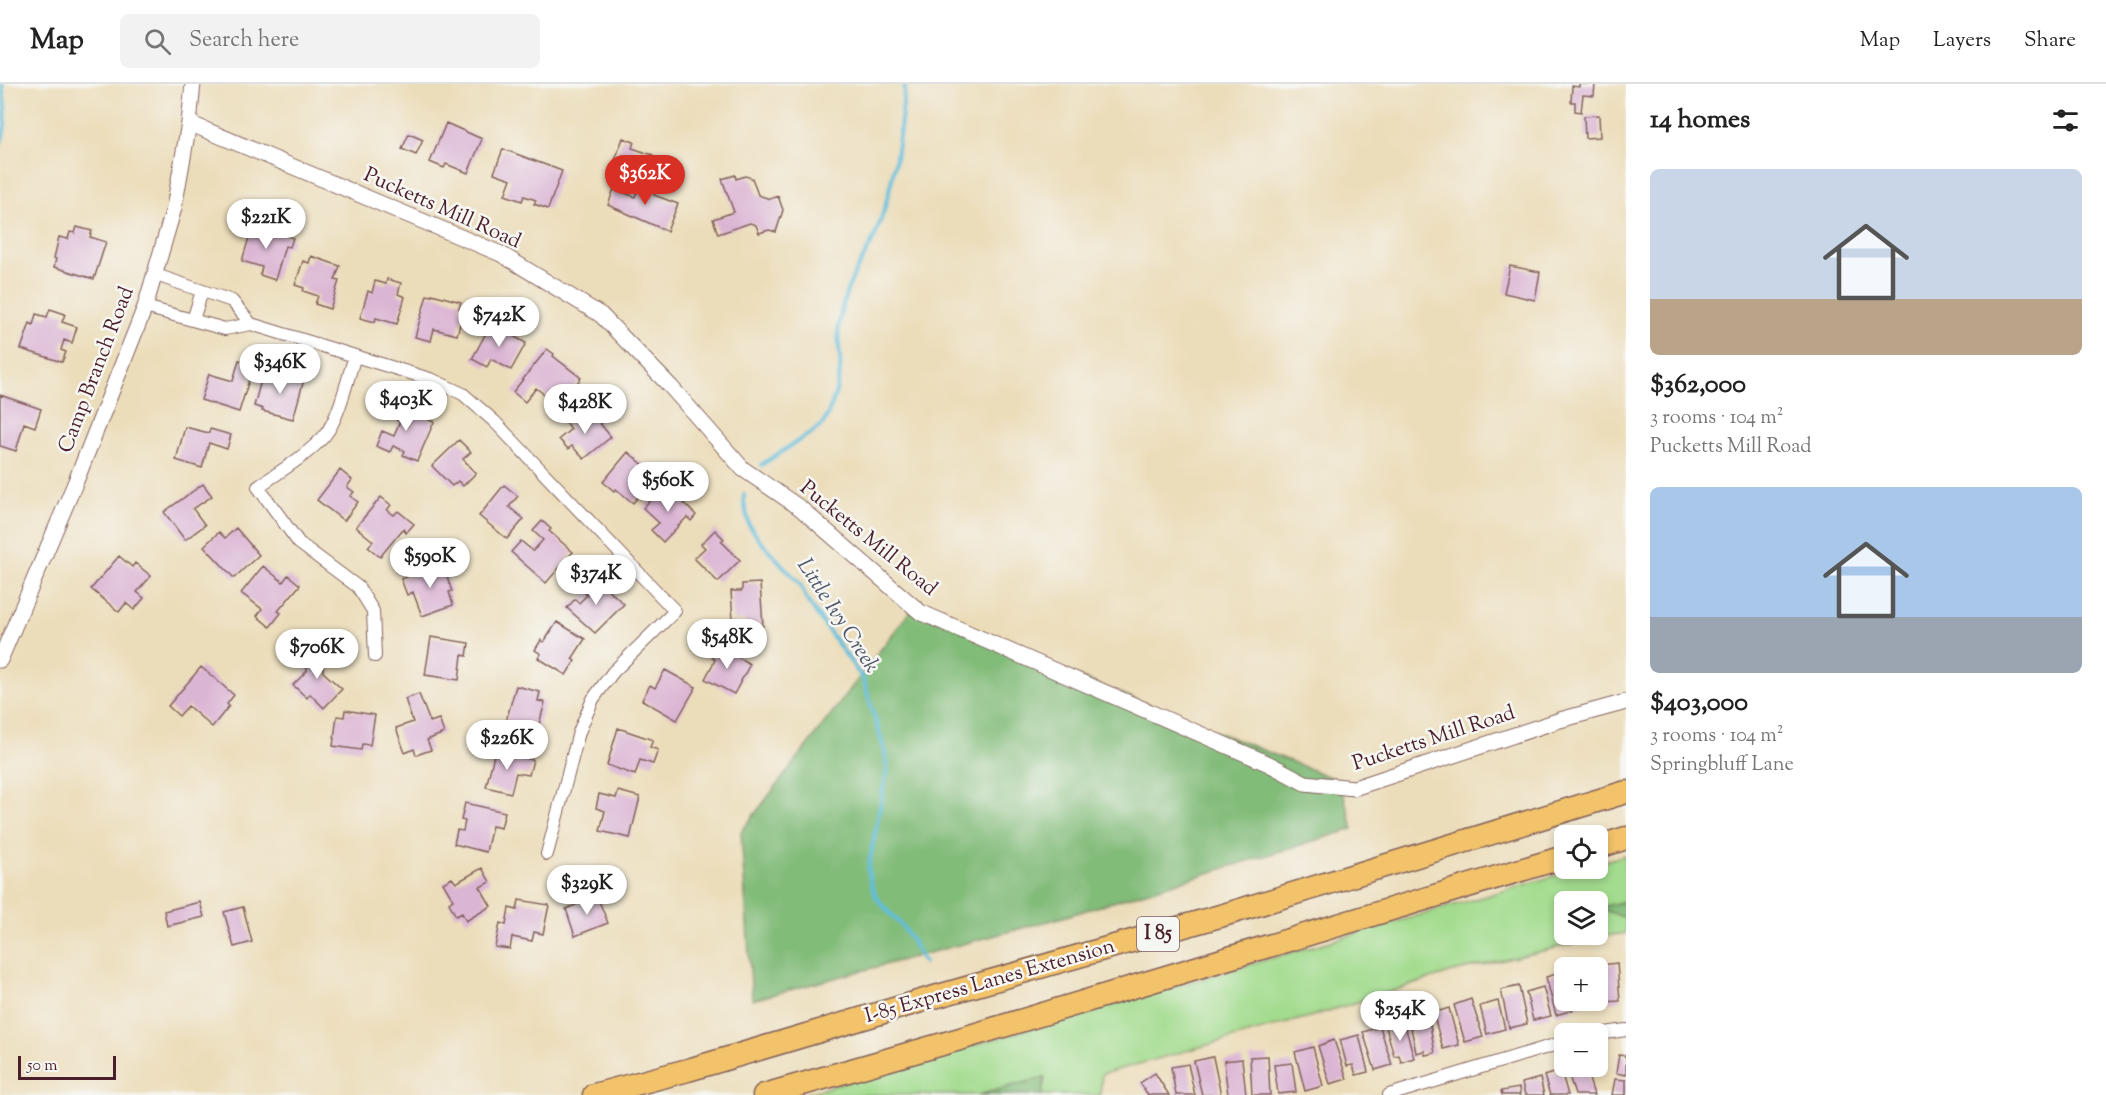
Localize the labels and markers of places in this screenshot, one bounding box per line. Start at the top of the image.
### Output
pin: $362K [603,155,687,206]
pin: $221K [224,199,308,250]
pin: $742K [457,297,541,348]
pin: $346K [238,344,322,395]
pin: $403K [364,381,448,432]
pin: $428K [543,384,627,435]
pin: $560K [626,462,710,513]
pin: $590K [388,538,472,589]
pin: $374K [554,555,638,606]
pin: $548K [685,619,769,670]
pin: $706K [275,629,359,680]
pin: $226K [465,720,549,771]
pin: $329K [545,865,629,916]
pin: $254K [1358,991,1442,1042]

